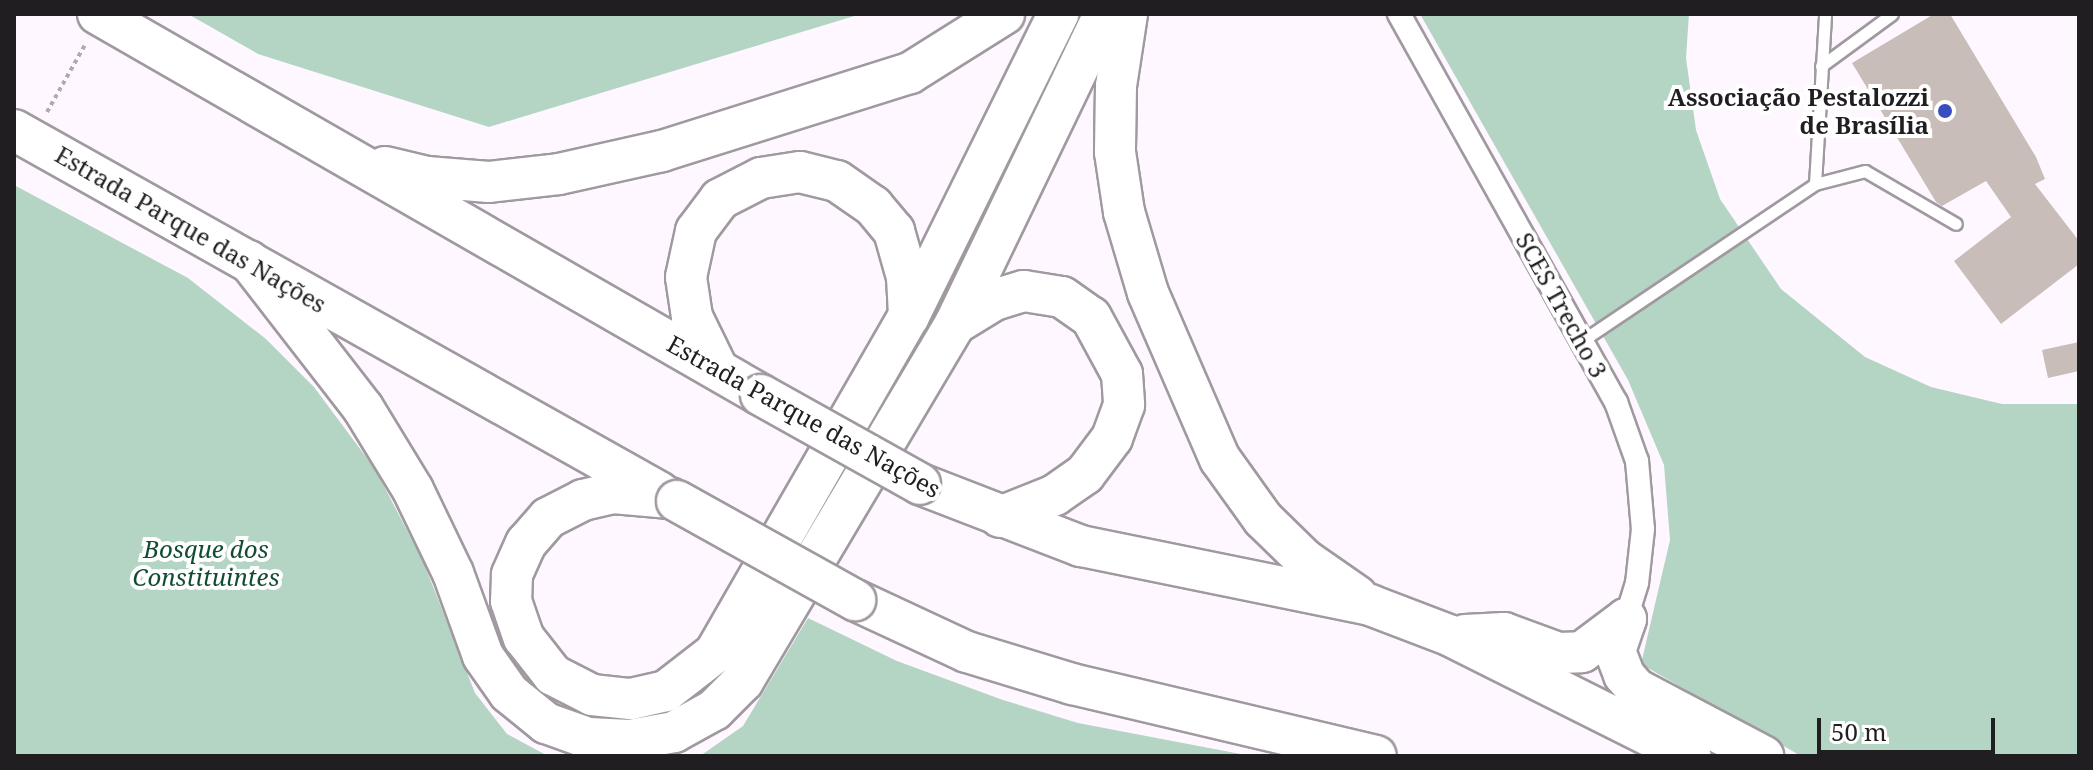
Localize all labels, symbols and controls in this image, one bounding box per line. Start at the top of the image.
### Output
place label: Associação Pestalozzi de Brasília [1668,83,1929,139]
marker: Associação Pestalozzi de Brasília [1936,102,1954,120]
street label: Estrada Parque das Nações [50,140,332,318]
street label: SCES Trecho 3 [1510,227,1614,383]
street label: Estrada Parque das Nações [662,329,946,503]
park label: Bosque dos Constituintes [132,535,280,591]
scale bar [1821,702,1999,752]
text: 50 m [1831,715,1887,748]

